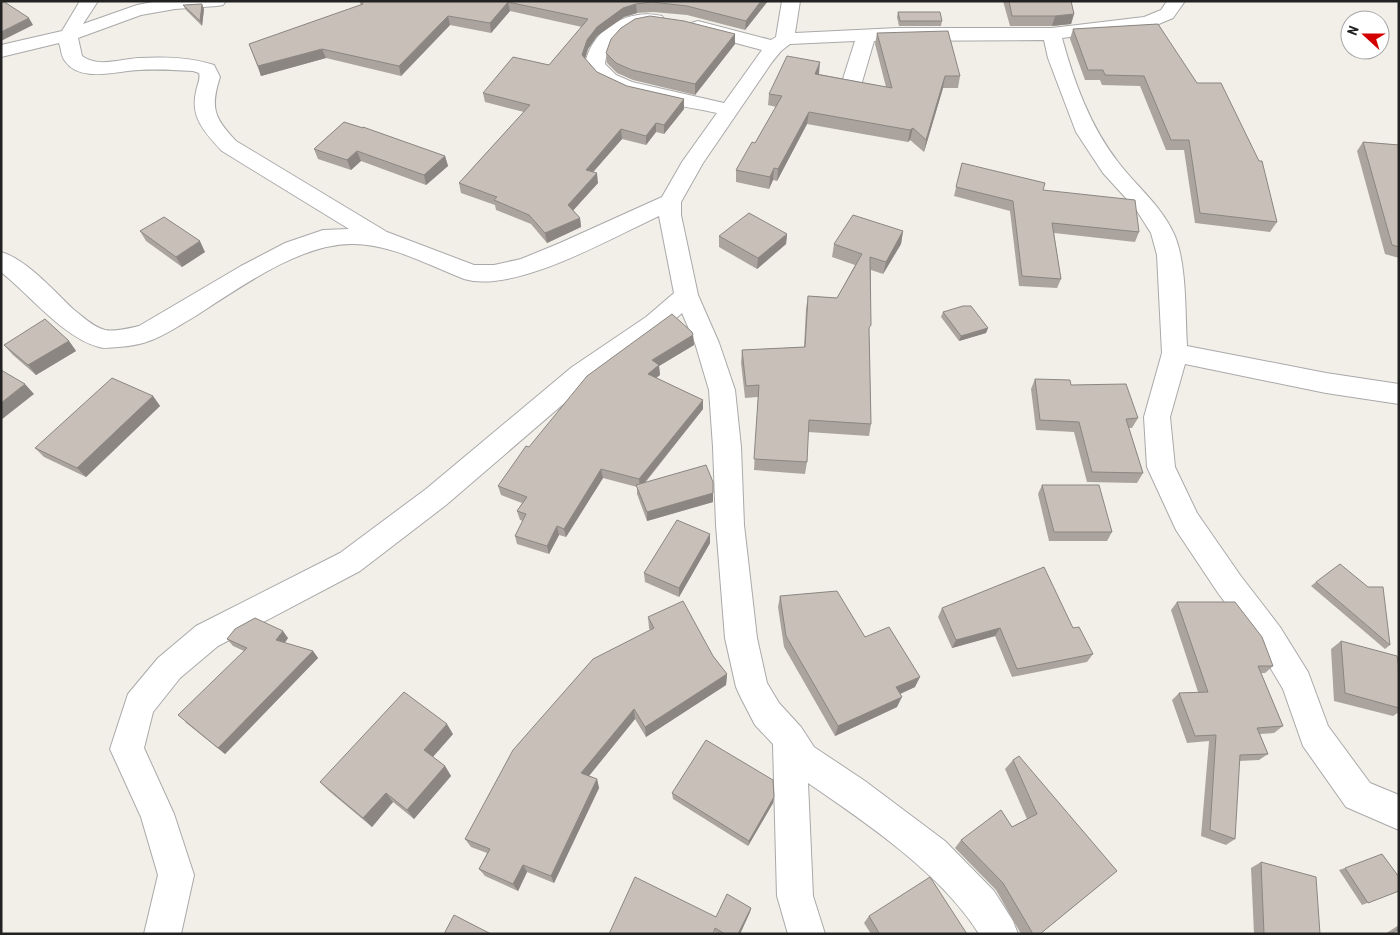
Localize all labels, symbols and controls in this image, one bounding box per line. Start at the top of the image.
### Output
north arrow [1340,10,1390,60]
text: N [1344,23,1362,37]

